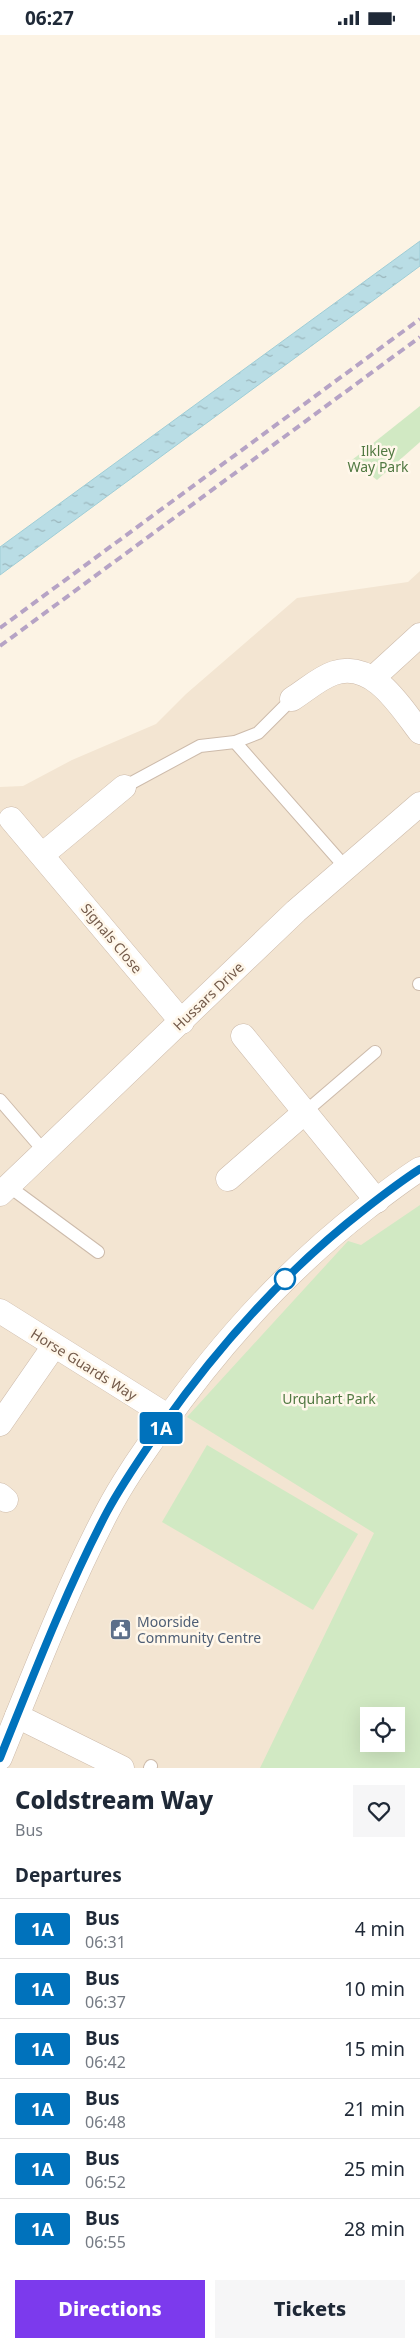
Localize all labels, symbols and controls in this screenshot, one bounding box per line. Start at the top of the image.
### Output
text: 06:27 [25,5,74,31]
park label: Ilkley Way Park [348,441,409,476]
street label: Signals Close [77,899,147,977]
street label: Hussars Drive [169,957,247,1034]
unlabelled marker [274,1268,296,1290]
street label: Horse Guards Way [27,1324,141,1405]
park label: Urquhart Park [282,1389,376,1408]
line badge: 1A [138,1412,184,1444]
text: 1A [150,1416,172,1440]
place label: Moorside Community Centre [137,1612,261,1647]
public building icon: Moorside Community Centre [109,1617,133,1641]
map controls [360,1707,405,1752]
button: locate [360,1707,405,1752]
text: Coldstream Way [15,1783,213,1816]
button: heart [353,1785,405,1837]
text: Bus [15,1819,43,1841]
text: Departures [15,1862,122,1888]
text: Bus [85,1905,120,1931]
text: 4 min [355,1916,405,1942]
text: 1A [31,1917,54,1941]
text: 06:31 [85,1931,126,1953]
text: Bus [85,1965,120,1991]
text: 10 min [344,1976,405,2002]
text: 1A [31,1977,54,2001]
text: 06:37 [85,1991,126,2013]
text: Bus [85,2025,120,2051]
text: 15 min [344,2036,405,2062]
text: 1A [31,2037,54,2061]
text: 06:42 [85,2051,126,2073]
text: Bus [85,2085,120,2111]
text: 21 min [344,2096,405,2122]
text: 1A [31,2097,54,2121]
text: 06:48 [85,2111,126,2133]
text: Bus [85,2145,120,2171]
text: 25 min [344,2156,405,2182]
text: 1A [31,2157,54,2181]
text: 06:52 [85,2171,126,2193]
text: Bus [85,2205,120,2231]
text: 28 min [344,2216,405,2242]
text: 1A [31,2217,54,2241]
text: 06:55 [85,2231,126,2253]
button: Directions [15,2280,205,2338]
button: Tickets [215,2280,405,2338]

